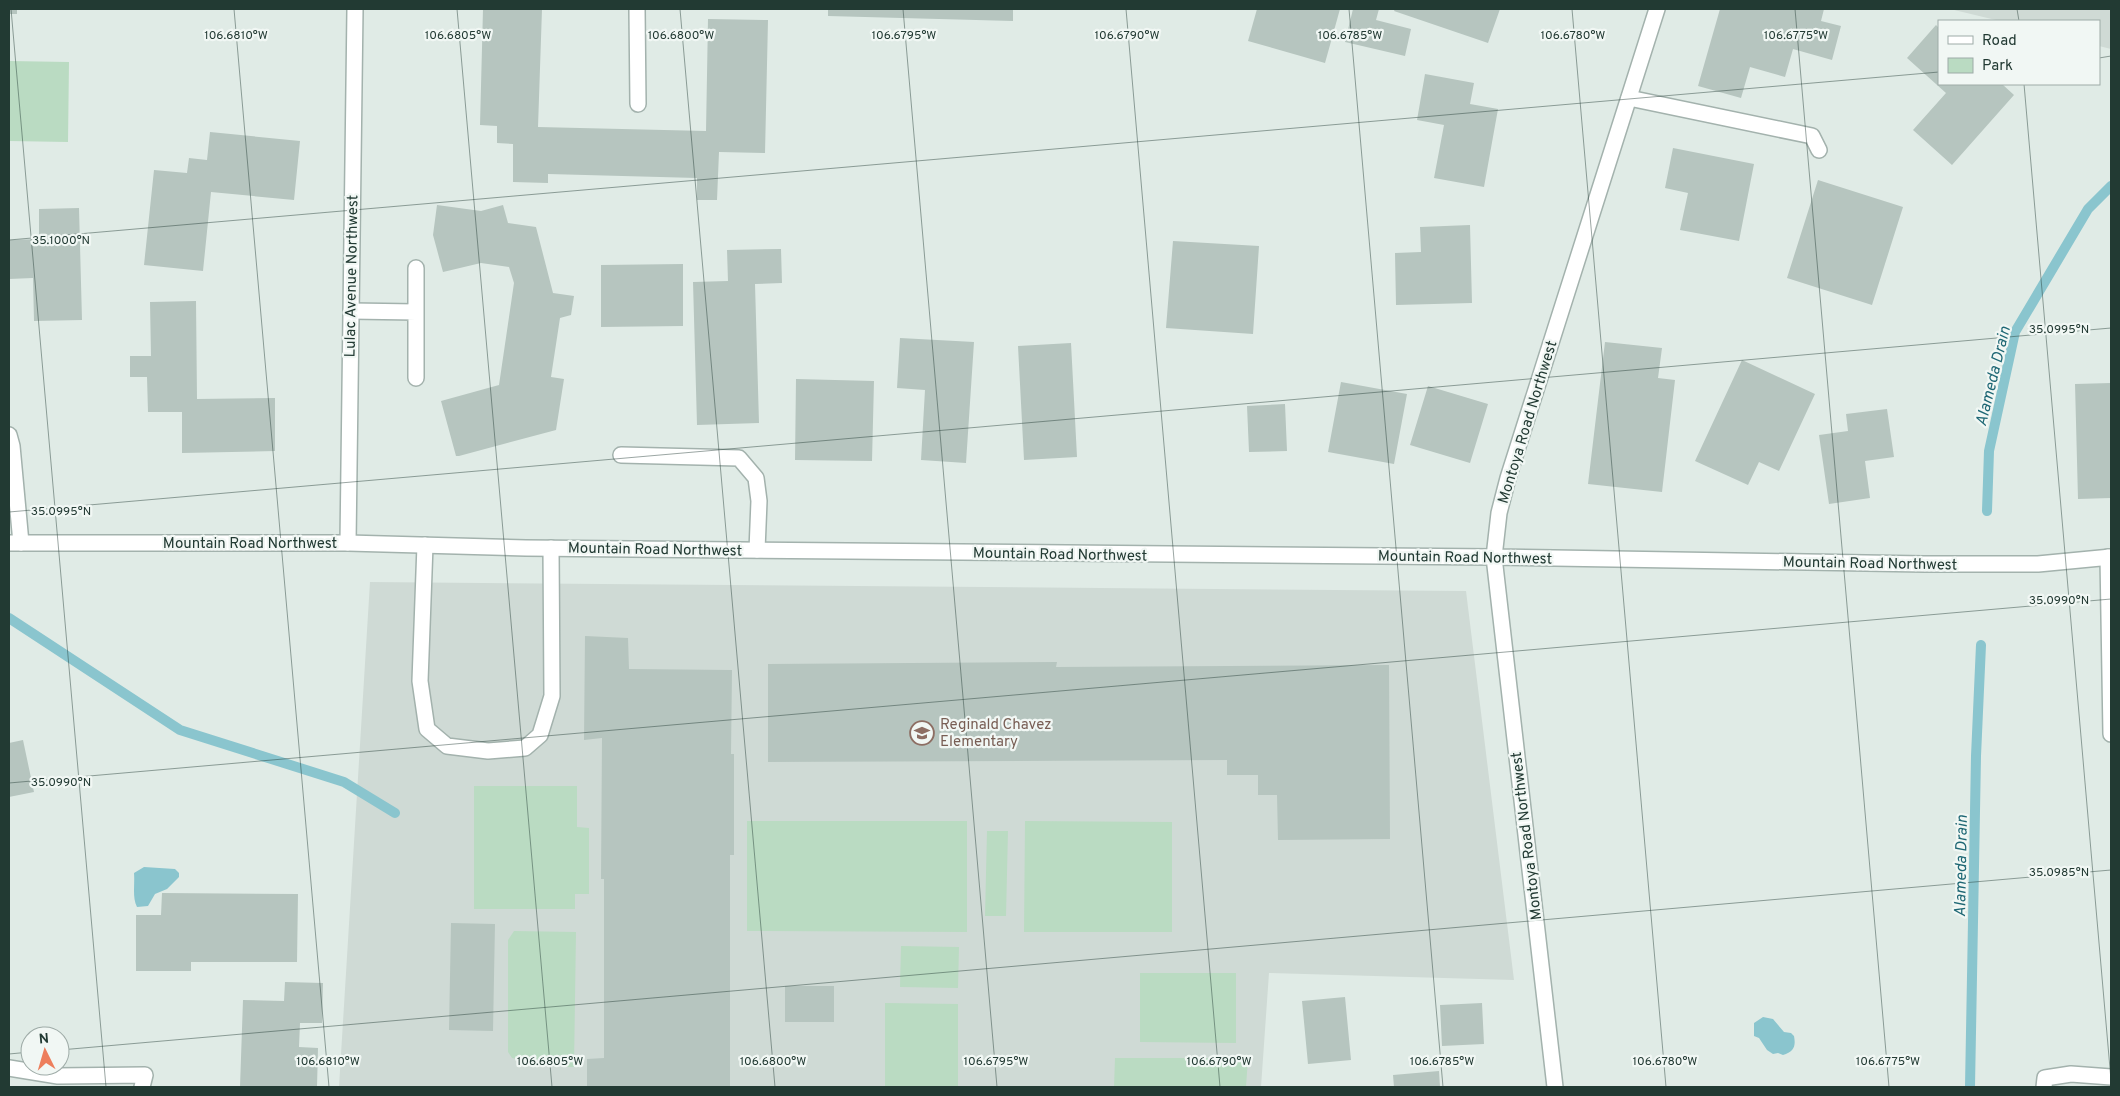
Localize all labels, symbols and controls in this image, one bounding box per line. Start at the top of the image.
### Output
legend [1938,20,2100,85]
text: 106.6810°W [204,28,268,44]
text: 106.6805°W [425,28,491,44]
text: 106.6800°W [648,28,714,44]
text: 106.6795°W [872,28,936,44]
text: 106.6790°W [1095,28,1160,44]
text: 106.6785°W [1318,28,1382,44]
text: 106.6780°W [1541,28,1605,44]
text: 106.6775°W [1764,28,1828,44]
text: Road [1982,32,2017,51]
text: Park [1982,57,2013,76]
street label: Lulac Avenue Northwest [342,195,363,358]
text: 35.1000°N [32,233,90,249]
text: 35.0995°N [2029,322,2089,338]
water label: Alameda Drain [1972,324,2016,428]
street label: Montoya Road Northwest [1495,339,1562,506]
text: 35.0995°N [31,504,91,520]
street label: Mountain Road Northwest [163,535,337,554]
street label: Mountain Road Northwest [568,539,742,562]
street label: Mountain Road Northwest [973,544,1147,567]
street label: Mountain Road Northwest [1378,547,1552,570]
street label: Mountain Road Northwest [1783,553,1957,576]
text: 35.0990°N [2029,593,2089,609]
place label: Reginald Chavez Elementary [940,716,1052,752]
school or university icon: Reginald Chavez Elementary [909,720,935,746]
street label: Montoya Road Northwest [1508,751,1547,921]
text: 35.0990°N [31,775,91,791]
water label: Alameda Drain [1951,815,1973,917]
text: 35.0985°N [2029,865,2089,881]
north arrow [20,1026,70,1076]
text: N [38,1031,50,1048]
text: 106.6810°W [296,1054,360,1070]
text: 106.6805°W [517,1054,583,1070]
text: 106.6800°W [740,1054,806,1070]
text: 106.6795°W [964,1054,1028,1070]
text: 106.6790°W [1187,1054,1252,1070]
text: 106.6785°W [1410,1054,1474,1070]
text: 106.6780°W [1633,1054,1697,1070]
text: 106.6775°W [1856,1054,1920,1070]

